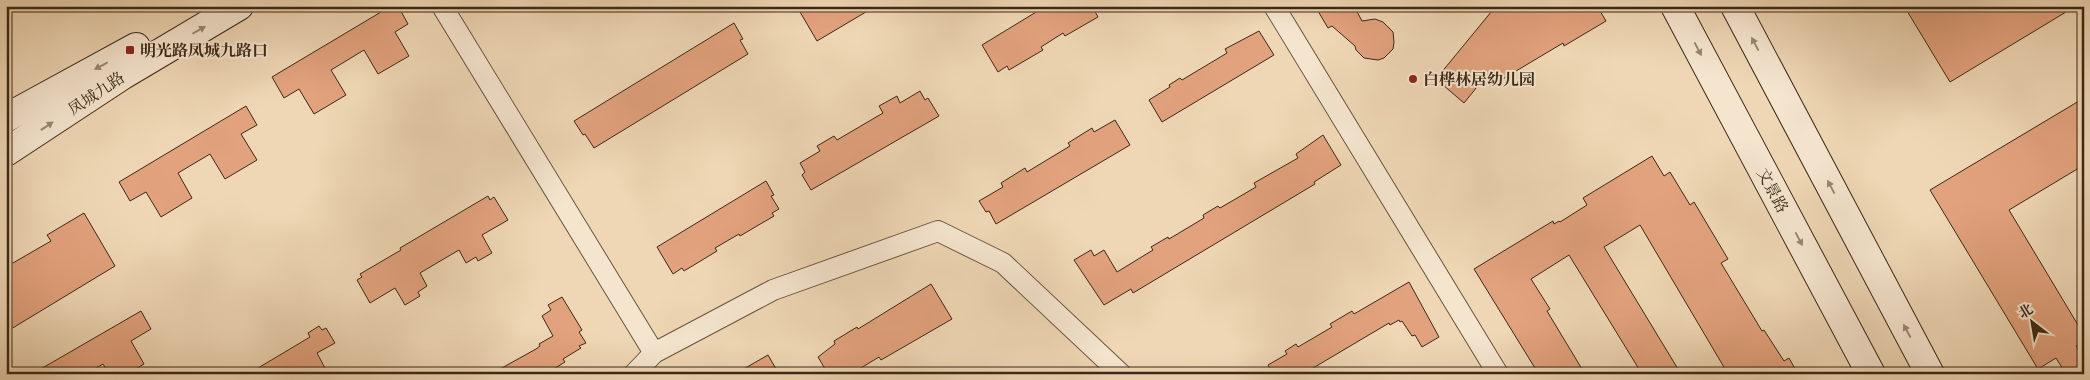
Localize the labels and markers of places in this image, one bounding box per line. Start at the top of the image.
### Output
place label: 明光路凤城九路口 [140,41,268,61]
marker: 明光路凤城九路口 [124,44,136,56]
place label: 白桦林居幼儿园 [1423,70,1535,90]
marker: 白桦林居幼儿园 [1407,73,1419,85]

